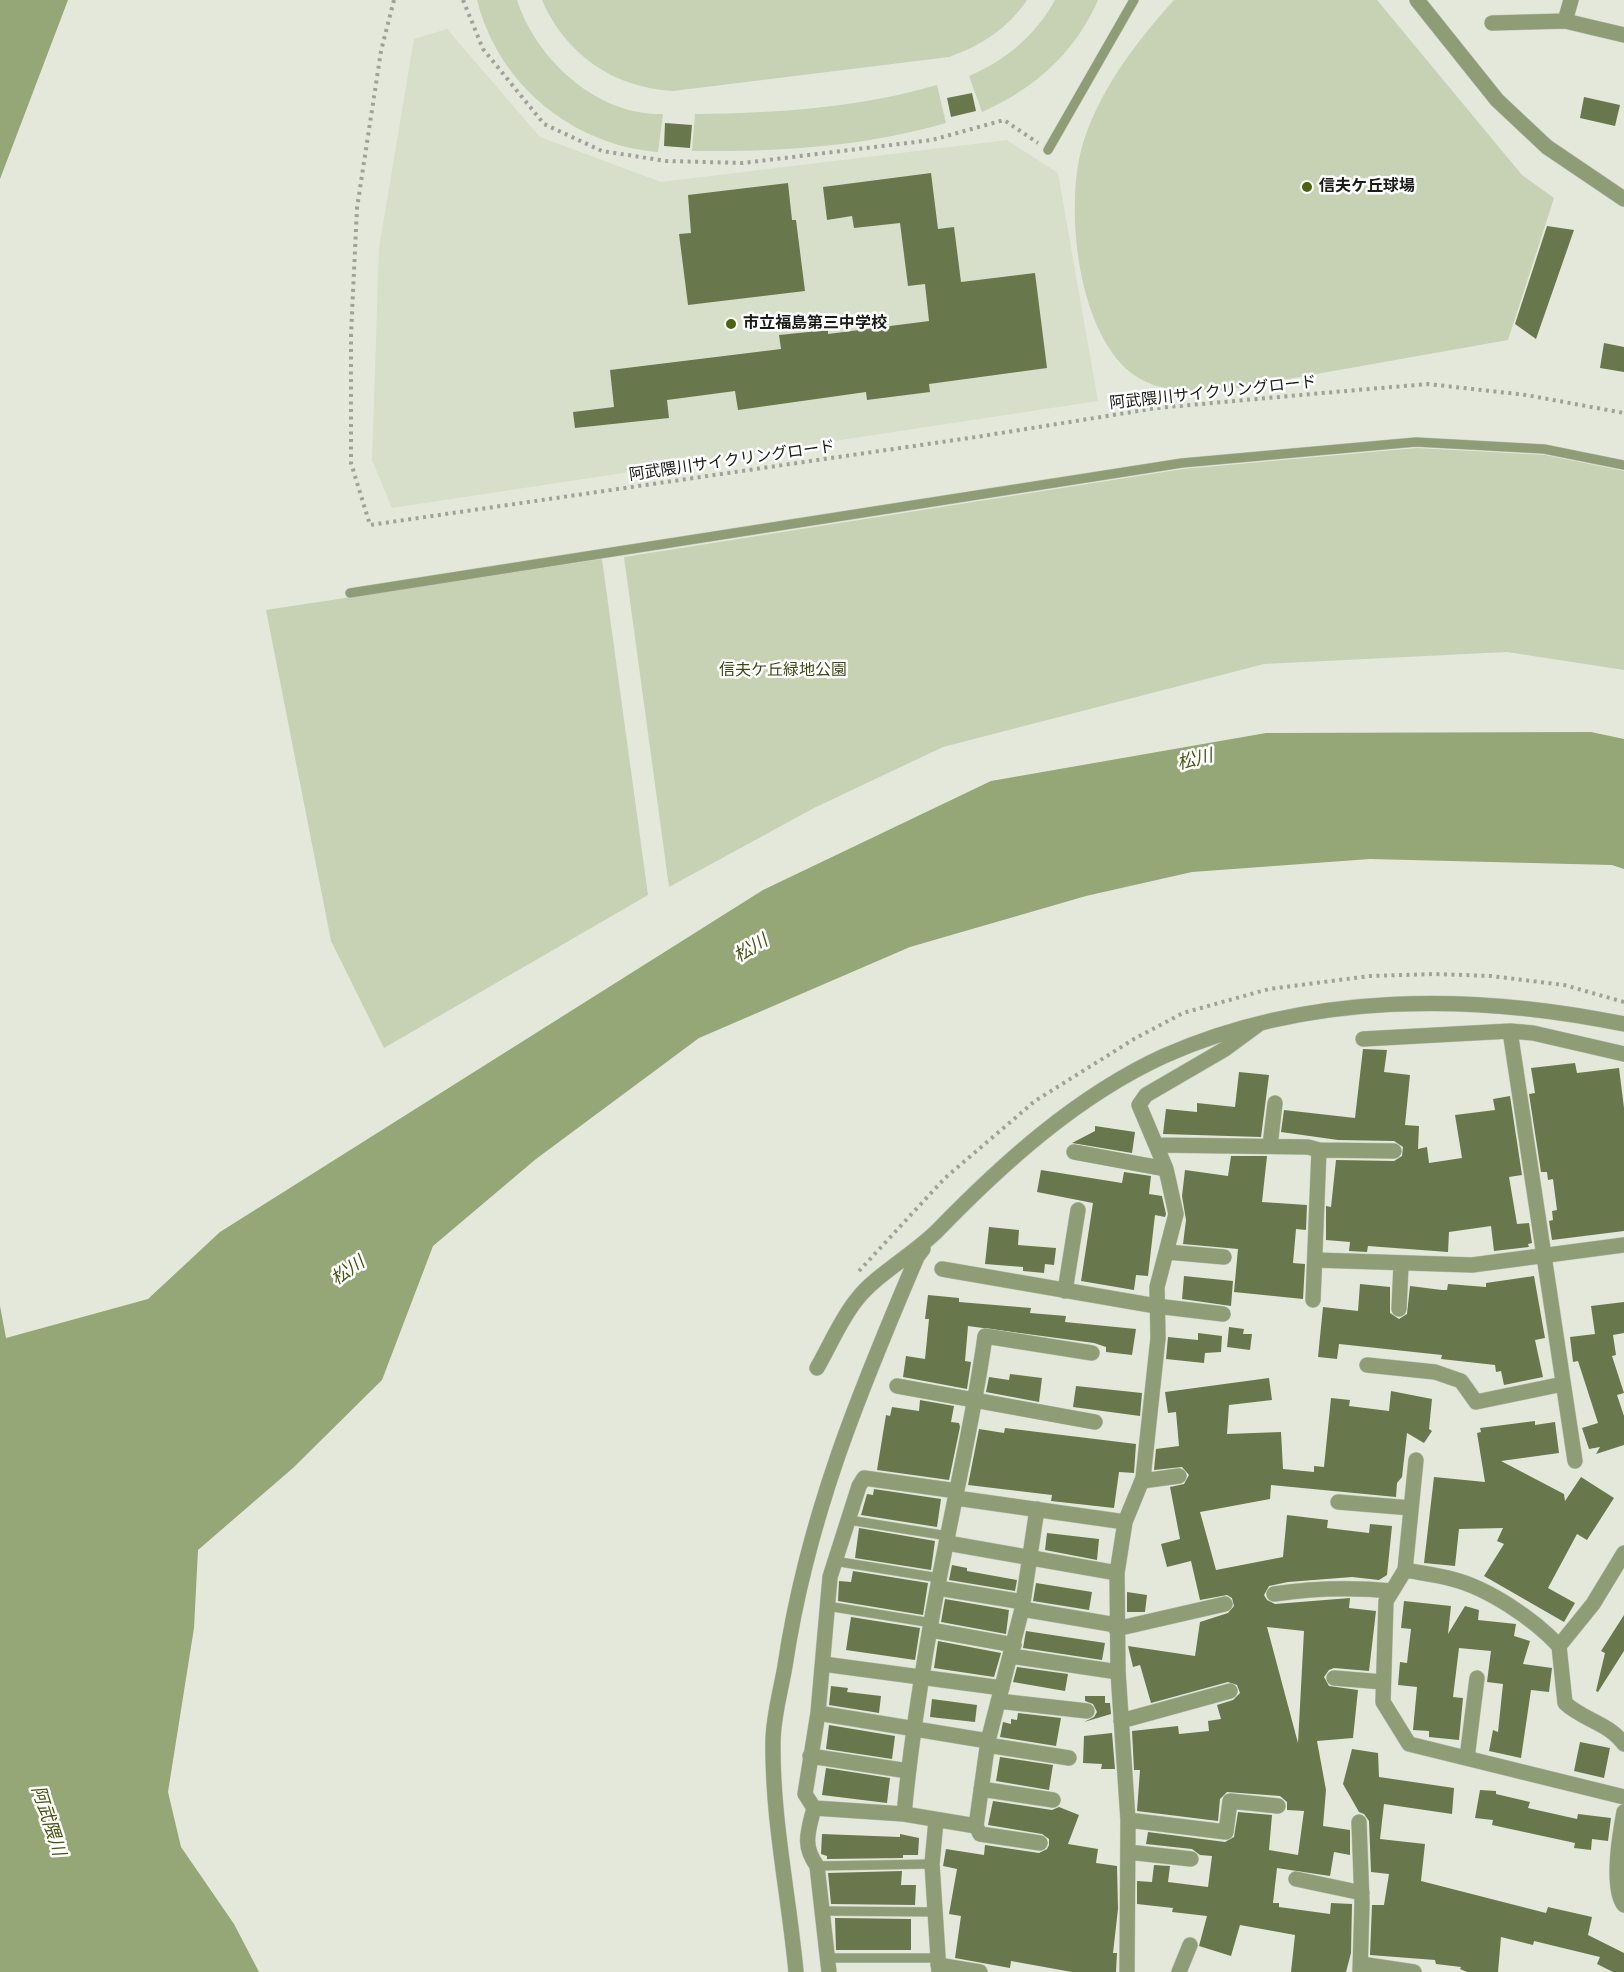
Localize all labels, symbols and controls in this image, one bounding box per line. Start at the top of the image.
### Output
place label: 信夫ケ丘球場 [1319,177,1415,197]
marker: 信夫ケ丘球場 [1300,180,1314,194]
place label: 市立福島第三中学校 [743,314,887,334]
marker: 市立福島第三中学校 [724,317,738,331]
street label: 阿武隈川サイクリングロード [1109,373,1317,413]
street label: 阿武隈川サイクリングロード [628,437,836,485]
park label: 信夫ケ丘緑地公園 [719,661,847,681]
water label: 松川 [1175,745,1215,775]
water label: 松川 [730,930,772,968]
water label: 松川 [327,1252,369,1290]
water label: 阿武隈川 [27,1783,69,1859]

